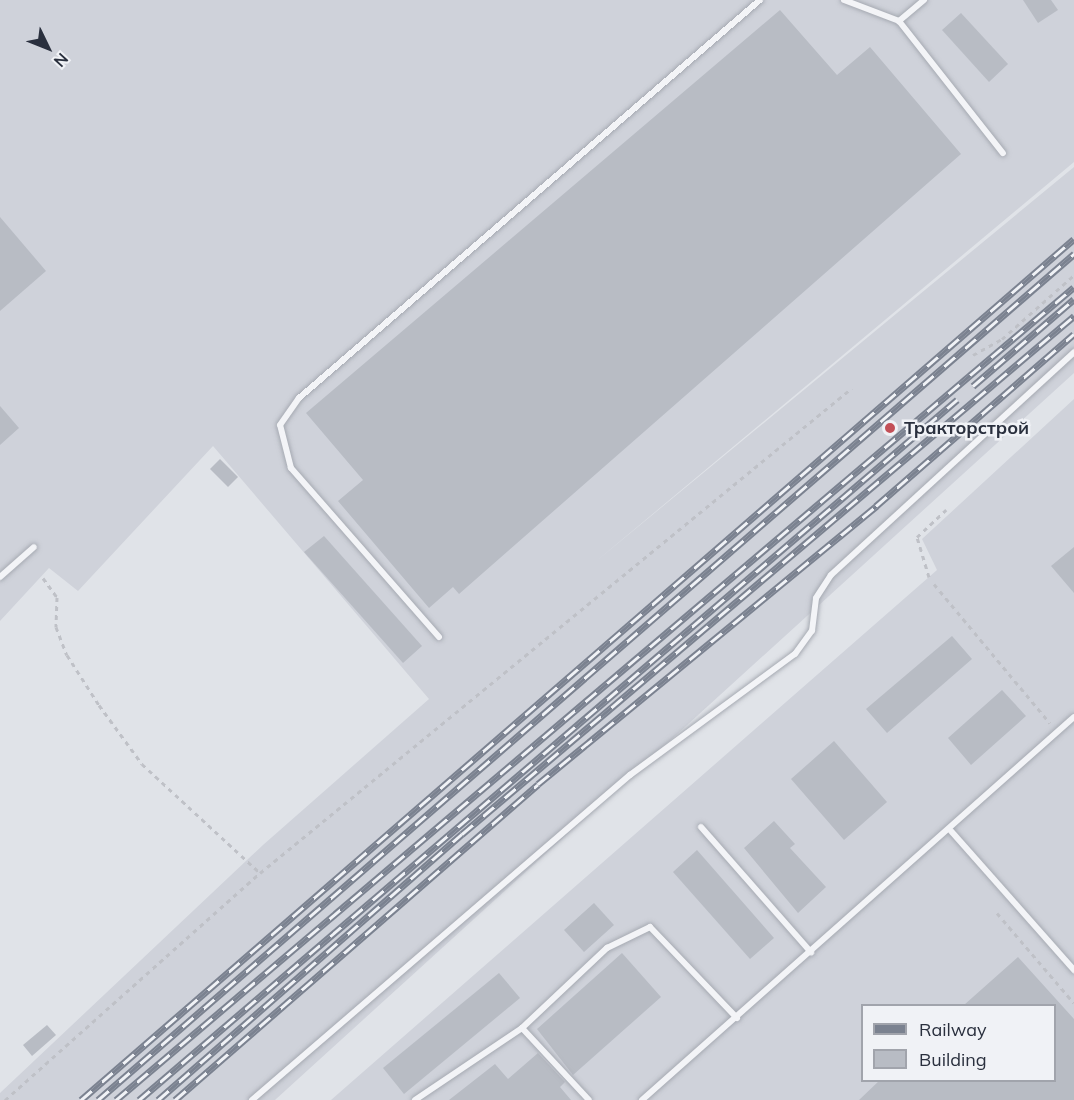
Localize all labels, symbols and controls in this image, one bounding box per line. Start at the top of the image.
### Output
north arrow [18,18,78,78]
text: N [50,49,73,72]
place label: Тракторстрой [904,417,1029,439]
marker: Тракторстрой [881,419,899,437]
legend [861,1004,1056,1082]
text: Railway [919,1018,987,1041]
text: Building [919,1048,987,1071]

